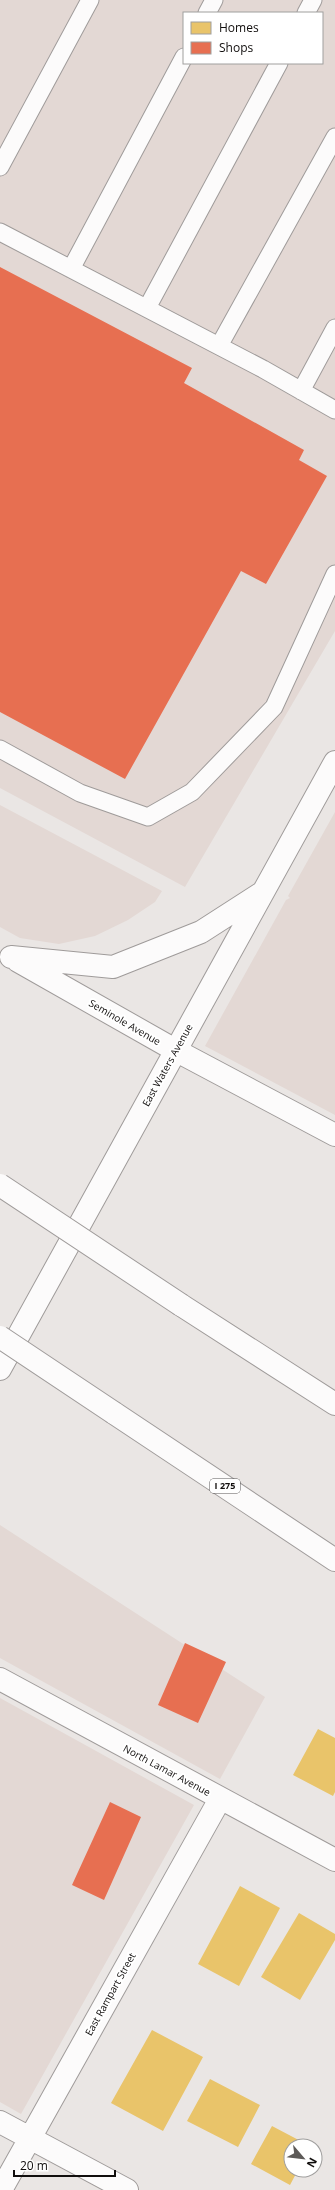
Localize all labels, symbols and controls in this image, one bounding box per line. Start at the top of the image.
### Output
legend [183,12,323,64]
text: Homes [219,19,259,36]
text: Shops [219,39,254,56]
street label: Seminole Avenue [87,996,164,1048]
street label: East Waters Avenue [139,1021,196,1109]
road number: I 275 [210,1479,240,1493]
street label: North Lamar Avenue [121,1741,213,1799]
street label: East Rampart Street [81,1950,139,2038]
north arrow [283,2138,323,2178]
scale bar [14,2152,115,2178]
text: N [304,2155,321,2170]
text: 20 m [20,2157,48,2174]

